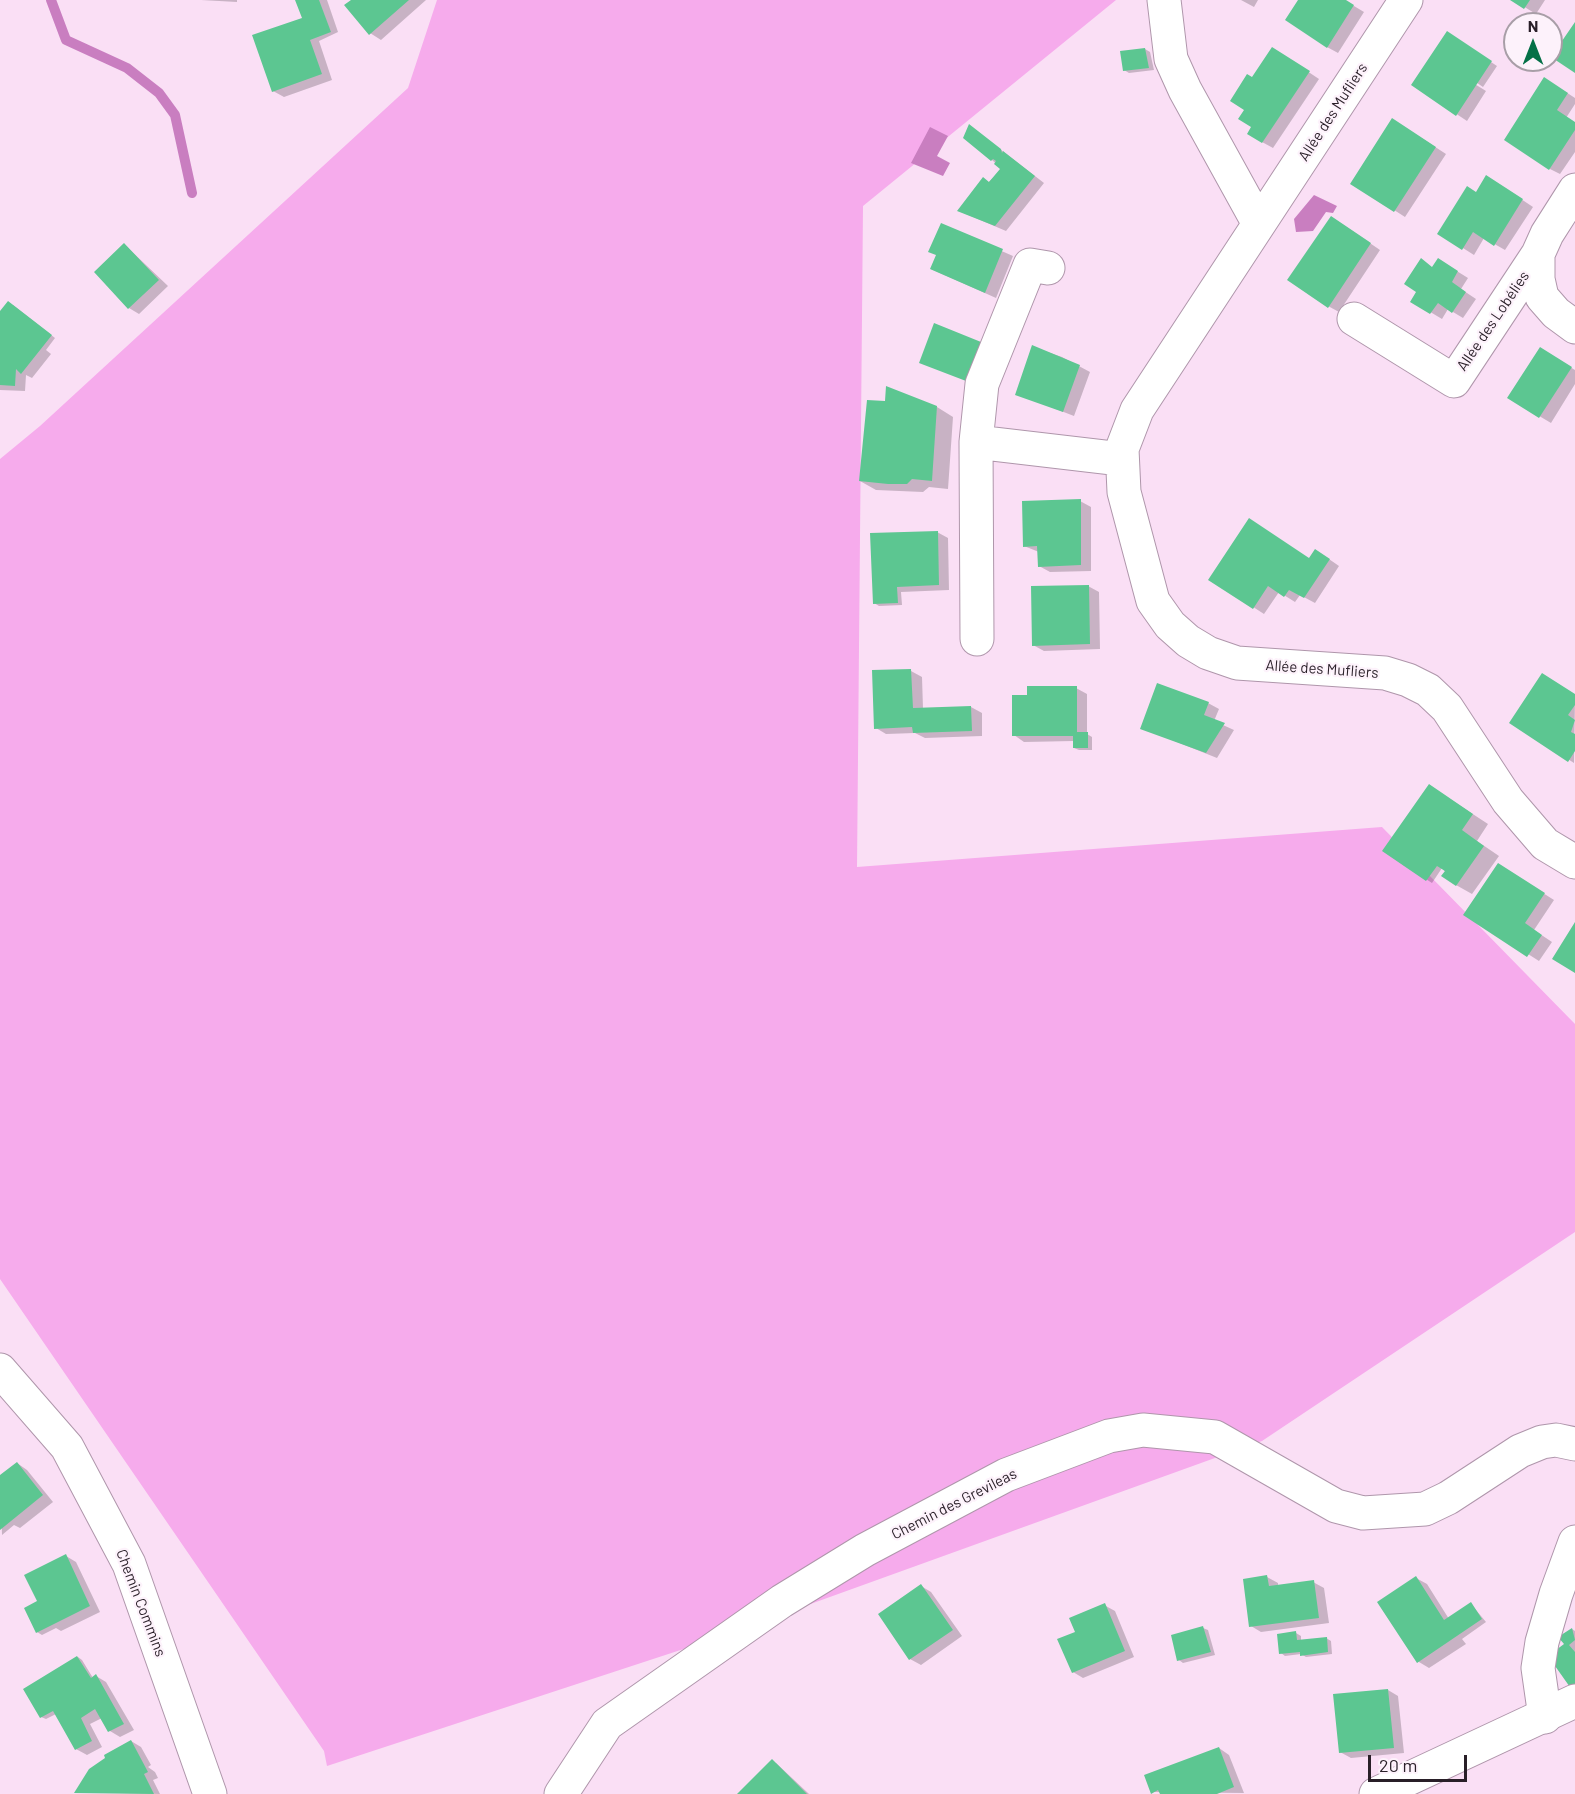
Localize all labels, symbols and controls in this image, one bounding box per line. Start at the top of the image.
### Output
north arrow [1503,12,1563,72]
text: N [1528,16,1538,35]
street label: Allée des Mufliers [1295,60,1371,164]
street label: Allée des Lobélies [1453,268,1533,374]
street label: Allée des Mufliers [1265,656,1379,682]
street label: Chemin des Grevileas [888,1465,1020,1543]
street label: Chemin Commins [112,1547,170,1659]
scale bar [1371,1743,1470,1781]
text: 20 m [1379,1754,1417,1776]

